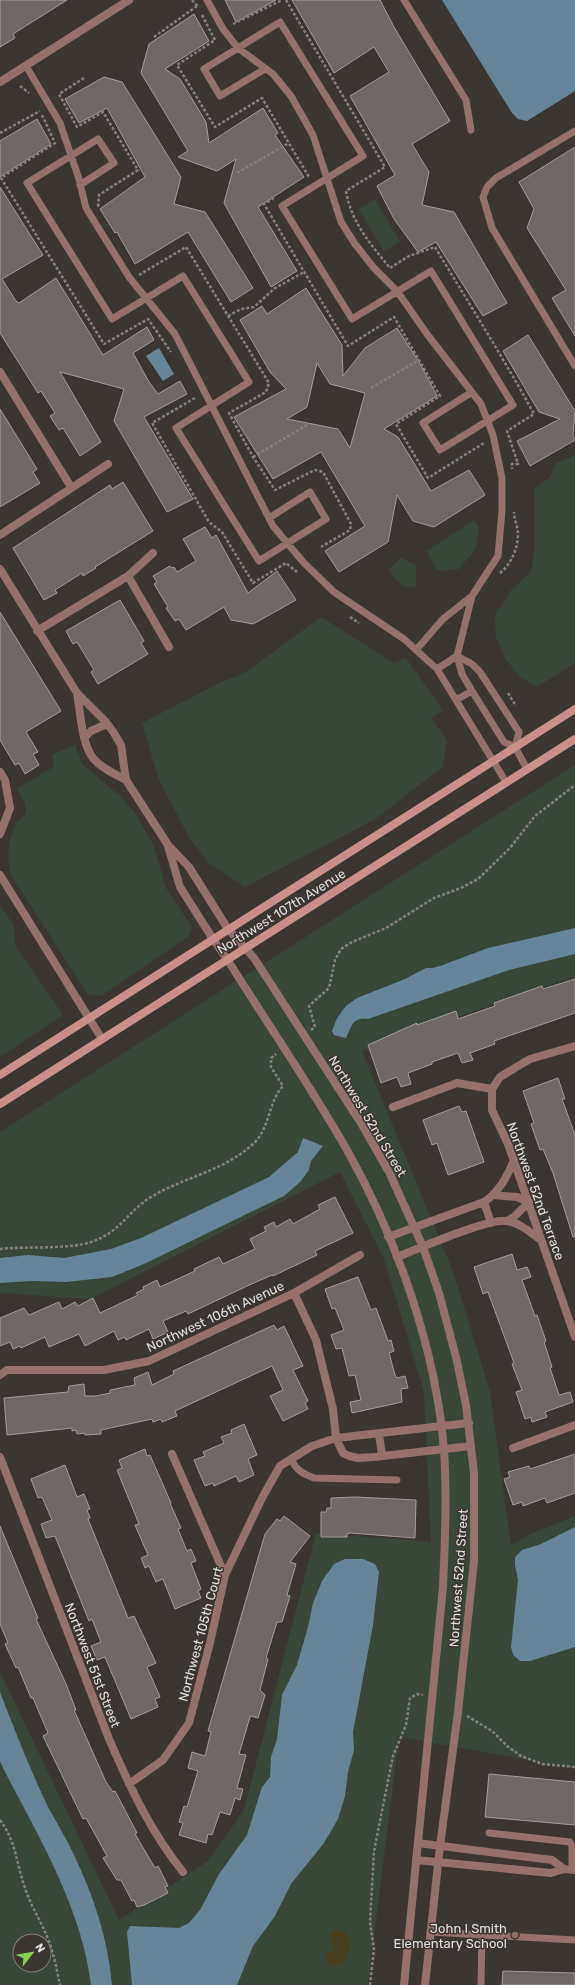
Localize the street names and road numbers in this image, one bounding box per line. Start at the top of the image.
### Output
street label: Northwest 107th Avenue [214,866,348,957]
street label: Northwest 52nd Street [325,1053,410,1179]
street label: Northwest 52nd Terrace [504,1120,567,1262]
street label: Northwest 106th Avenue [144,1278,286,1355]
street label: Northwest 52nd Street [446,1508,471,1648]
street label: Northwest 105th Court [175,1565,226,1703]
street label: Northwest 51st Street [62,1601,123,1730]

